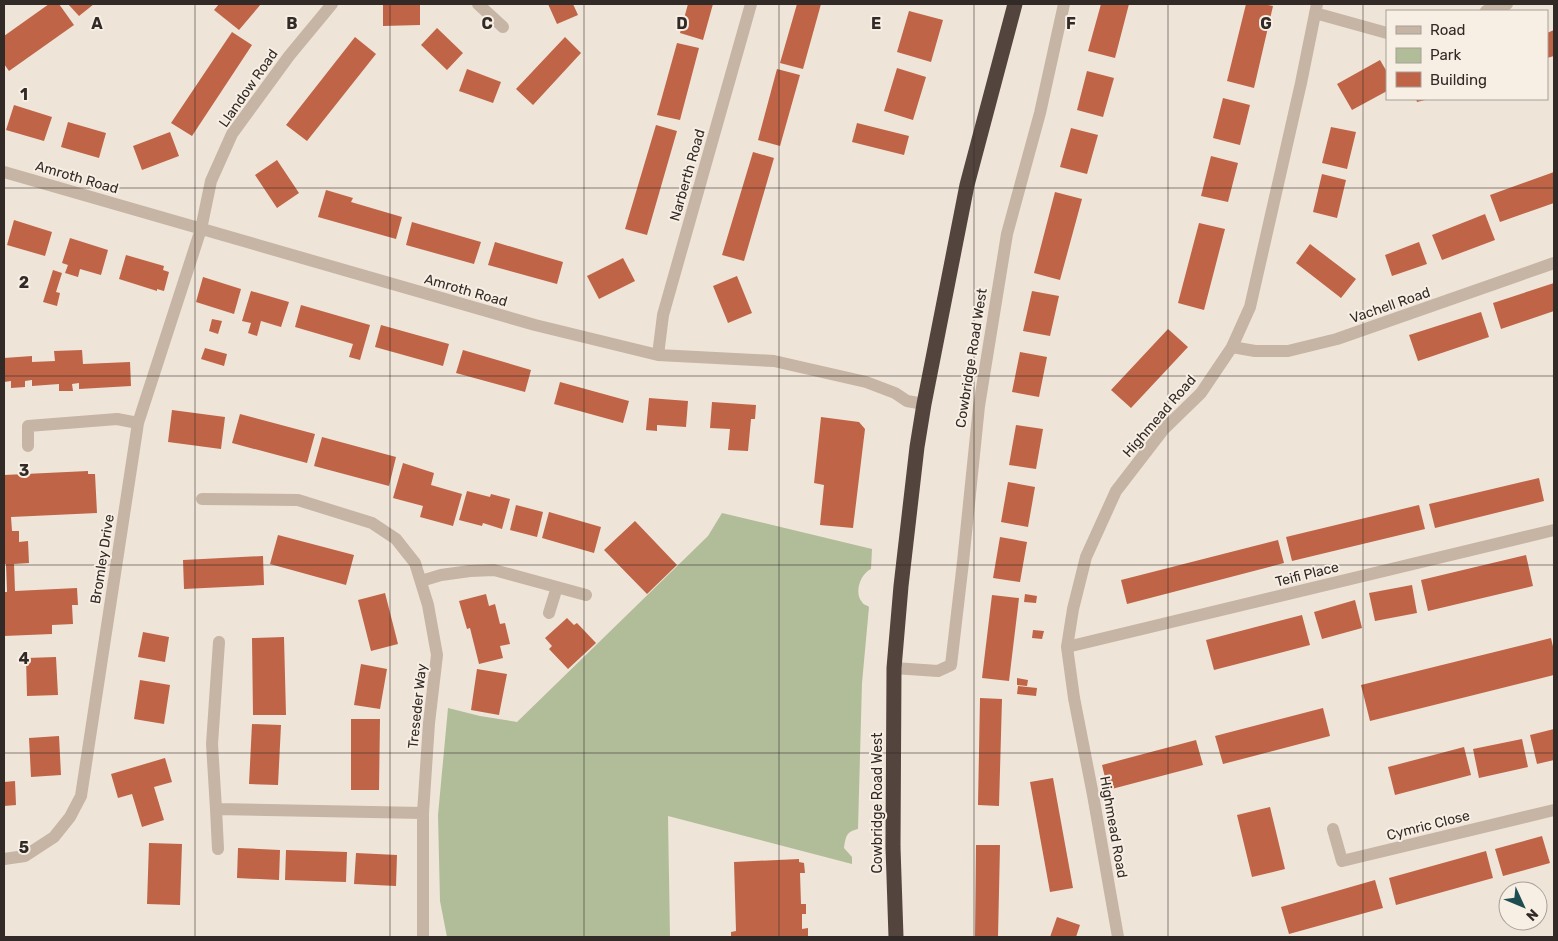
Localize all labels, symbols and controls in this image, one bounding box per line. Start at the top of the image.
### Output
legend [1386,10,1548,100]
text: A [91,14,103,33]
text: B [286,14,298,33]
text: C [481,14,493,33]
text: D [676,14,688,33]
text: E [871,14,881,33]
text: F [1066,14,1076,33]
text: G [1260,14,1272,33]
text: Road [1430,21,1466,39]
street label: Llandow Road [215,46,282,131]
text: Park [1430,46,1461,64]
text: Building [1430,71,1487,89]
text: 1 [20,85,28,104]
street label: Narberth Road [666,127,709,223]
street label: Amroth Road [33,158,120,197]
street label: Amroth Road [422,271,509,310]
text: 2 [19,273,29,292]
street label: Vachell Road [1348,284,1432,327]
street label: Cowbridge Road West [952,287,991,429]
street label: Highmead Road [1119,372,1200,461]
text: 3 [19,461,29,480]
street label: Bromley Drive [87,513,118,605]
street label: Teifi Place [1274,558,1341,591]
text: 4 [19,649,30,668]
street label: Treseder Way [405,662,430,749]
street label: Cowbridge Road West [869,732,886,874]
street label: Highmead Road [1096,775,1131,879]
street label: Cymric Close [1385,807,1472,844]
text: 5 [19,838,29,857]
north arrow [1498,881,1548,931]
text: N [1522,905,1542,924]

